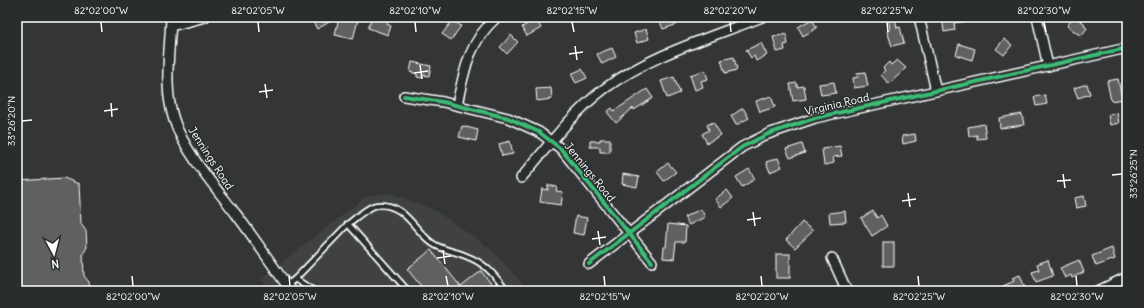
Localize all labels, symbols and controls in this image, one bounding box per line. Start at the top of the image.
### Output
text: 82°02'00"W [74,4,128,17]
text: 82°02'05"W [231,4,285,17]
text: 82°02'10"W [389,4,441,17]
text: 82°02'15"W [547,4,597,17]
text: 82°02'20"W [703,4,757,17]
text: 82°02'25"W [861,4,913,17]
text: 82°02'30"W [1017,4,1071,17]
street label: Virginia Road [803,90,871,118]
text: 33°26'20"N [5,96,18,146]
street label: Jennings Road [185,124,237,193]
street label: Jennings Road [562,139,619,205]
text: 33°26'25"N [1127,149,1140,199]
north arrow [34,234,74,274]
text: N [51,257,60,271]
text: 82°02'00"W [106,290,160,303]
text: 82°02'05"W [263,290,317,303]
text: 82°02'10"W [422,290,474,303]
text: 82°02'15"W [580,290,630,303]
text: 82°02'20"W [735,290,789,303]
text: 82°02'25"W [893,290,945,303]
text: 82°02'30"W [1050,290,1104,303]

